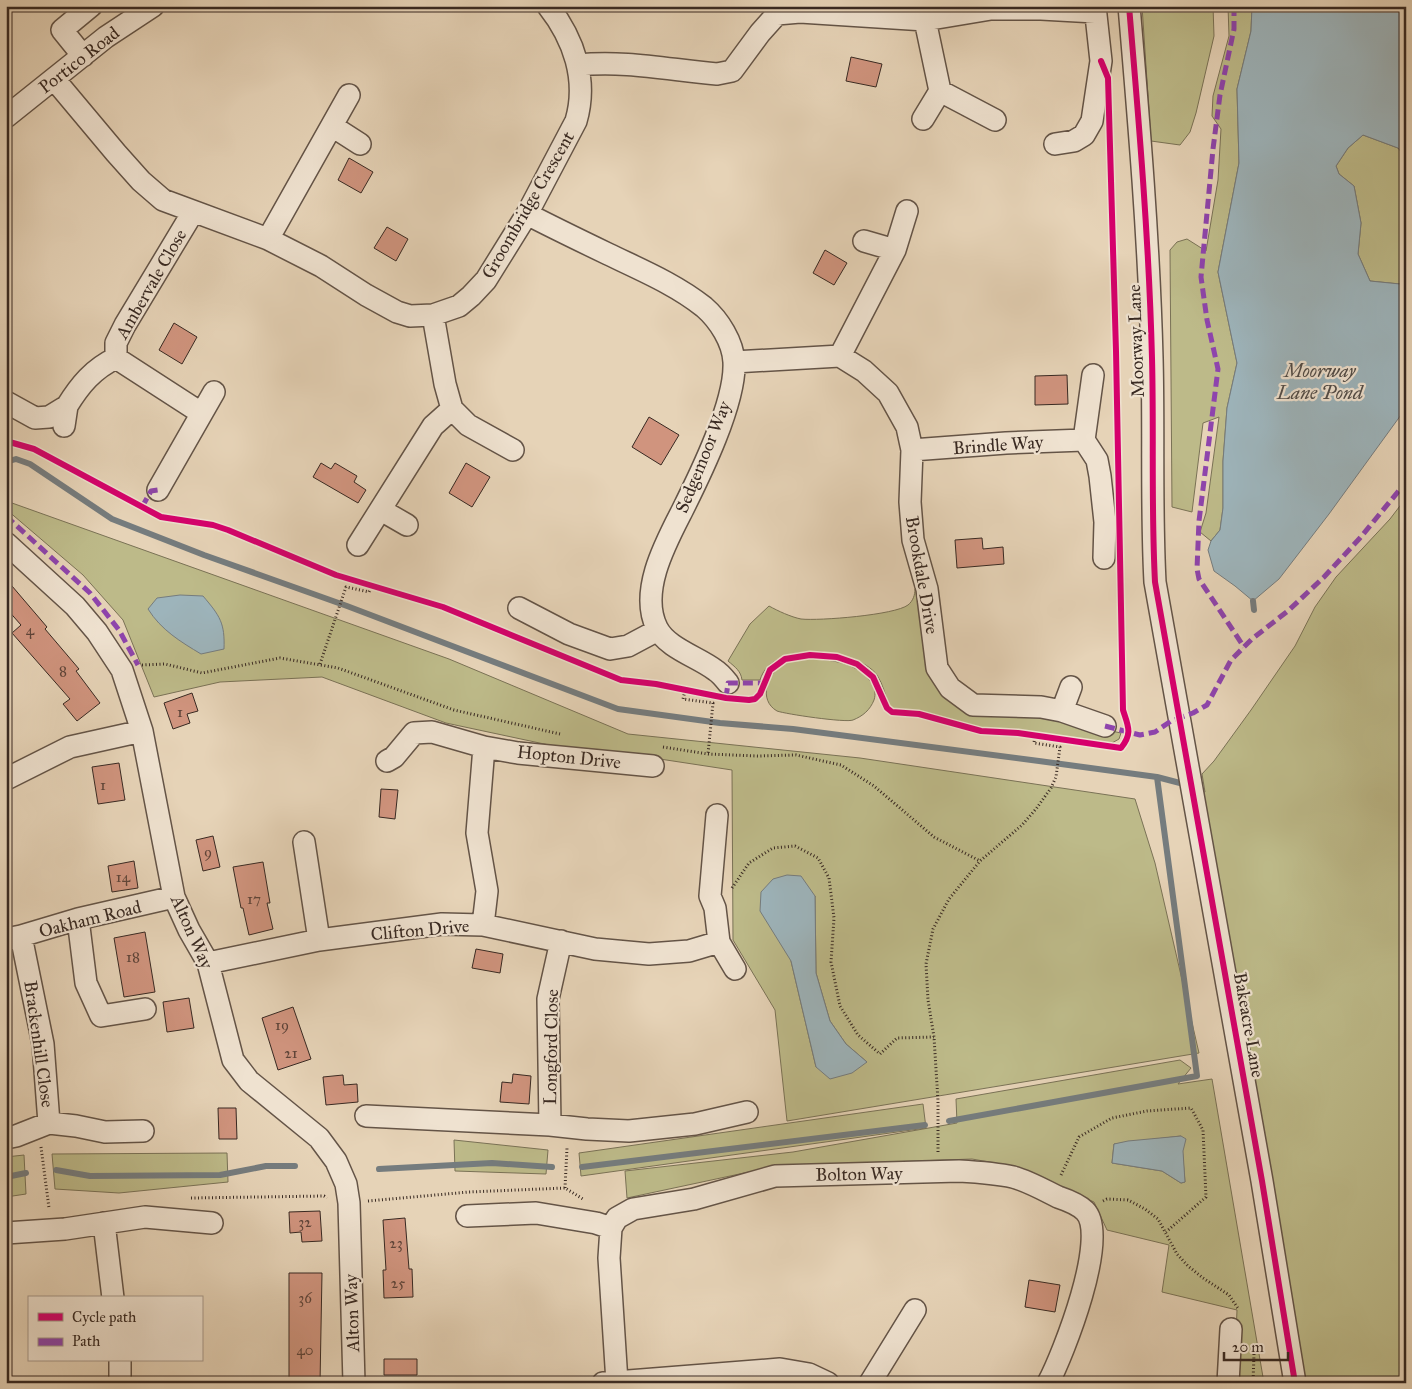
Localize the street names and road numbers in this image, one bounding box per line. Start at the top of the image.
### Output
street label: Portico Road [34,22,124,98]
street label: Groombridge Crescent [477,127,580,283]
street label: Ambervale Close [110,225,191,344]
street label: Moorway Lane [1123,284,1149,398]
street label: Sedgemoor Way [671,397,737,517]
street label: Brindle Way [952,431,1044,459]
street label: Brookdale Drive [901,514,943,636]
street label: Hopton Drive [516,741,622,773]
street label: Alton Way [166,891,218,973]
street label: Oakham Road [37,896,143,942]
street label: Clifton Drive [370,915,470,945]
street label: Bakeacre Lane [1229,971,1269,1079]
street label: Brackenhill Close [19,979,59,1109]
street label: Longford Close [539,989,564,1105]
street label: Bolton Way [815,1162,903,1186]
street label: Alton Way [340,1273,364,1353]

